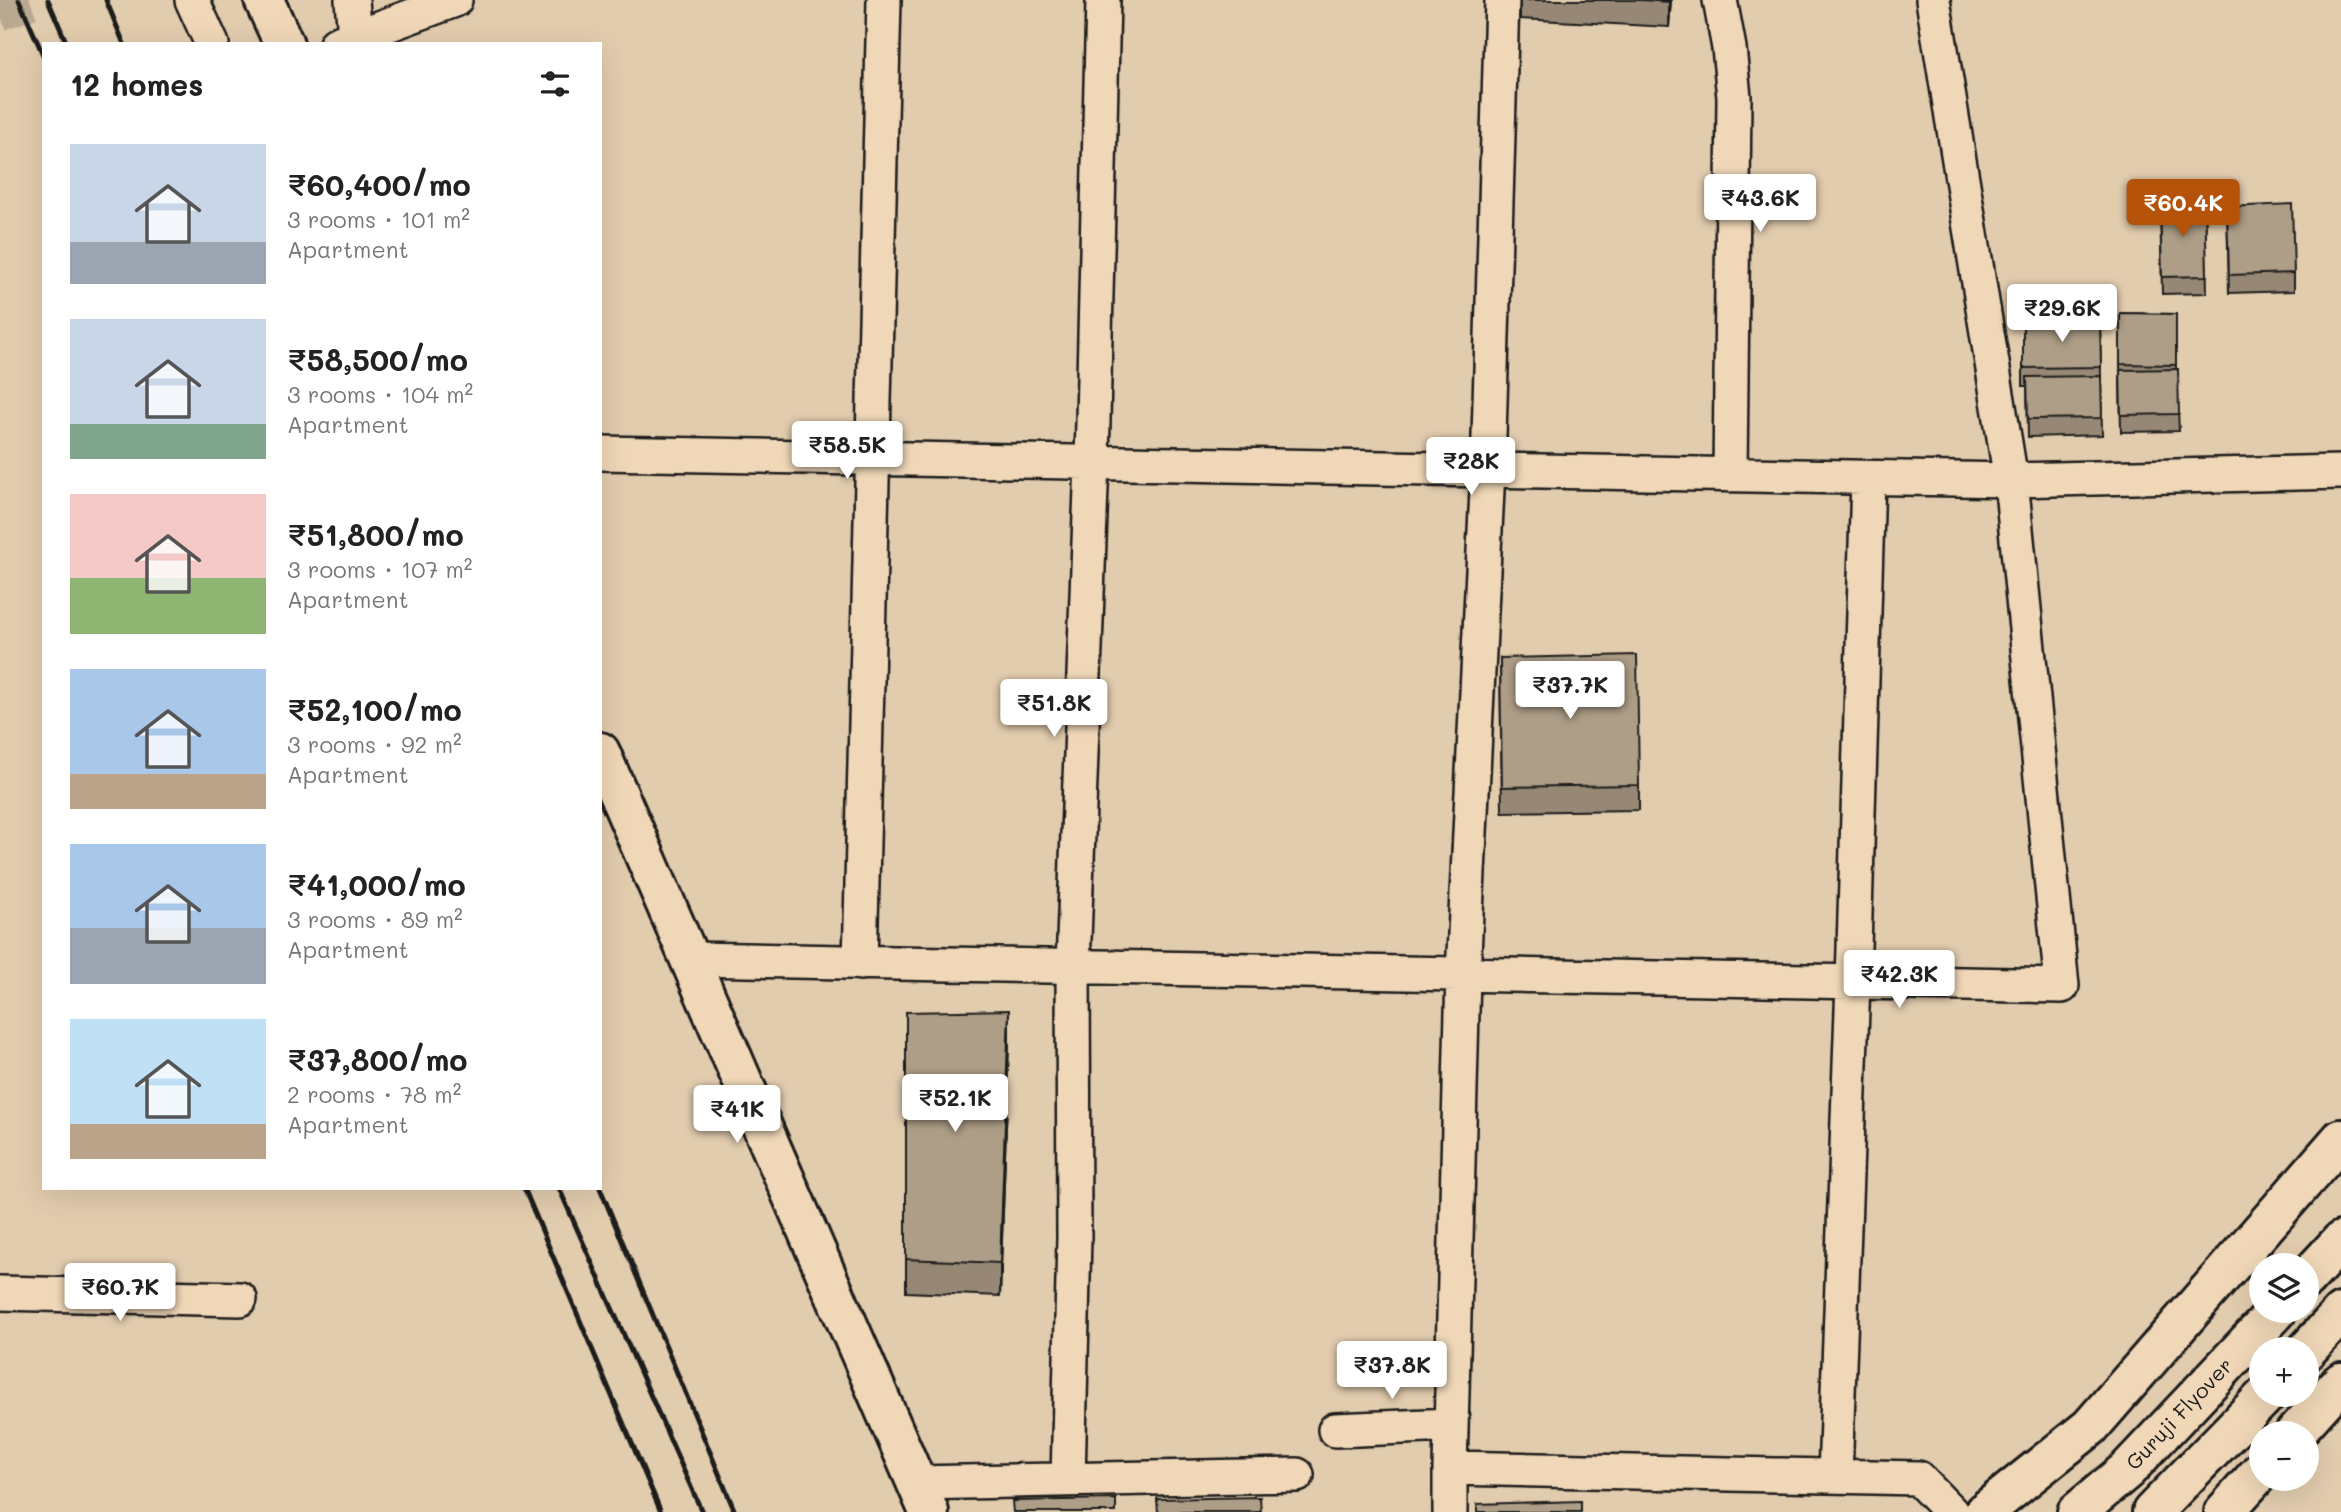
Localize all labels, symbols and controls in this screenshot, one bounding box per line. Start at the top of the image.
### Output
text: 12 homes [70,64,203,104]
icon: filters [536,65,574,103]
text: ₹60,400/mo [287,164,471,204]
icon: home [126,172,210,256]
pin: ₹43.6K [1703,174,1817,234]
pin: ₹60.4K [2126,180,2240,239]
text: ₹43.6K [1720,182,1800,212]
text: ₹60.4K [2143,187,2223,217]
text: 3 rooms · 101 m² [287,204,470,234]
text: Apartment [287,234,409,264]
pin: ₹29.6K [2005,284,2119,344]
text: ₹29.6K [2023,292,2101,322]
text: ₹58,500/mo [287,339,468,379]
icon: home [126,347,210,431]
text: 3 rooms · 104 m² [287,379,473,409]
text: Apartment [287,409,409,439]
pin: ₹58.5K [790,421,904,481]
text: ₹58.5K [808,429,886,459]
pin: ₹28K [1430,438,1512,497]
text: ₹28K [1442,445,1500,475]
text: ₹51,800/mo [287,514,464,554]
icon: home [126,522,210,606]
text: 3 rooms · 107 m² [287,554,473,584]
text: Apartment [287,584,409,614]
pin: ₹37.7K [1513,662,1627,721]
text: ₹37.7K [1532,669,1608,699]
pin: ₹51.8K [997,680,1111,739]
text: ₹51.8K [1016,687,1092,717]
text: ₹52,100/mo [287,689,462,729]
icon: home [126,697,210,781]
text: 3 rooms · 92 m² [287,729,462,759]
text: Apartment [287,759,409,789]
text: ₹41,000/mo [287,864,466,904]
icon: home [126,872,210,956]
text: 3 rooms · 89 m² [287,904,463,934]
text: Apartment [287,934,409,964]
pin: ₹42.3K [1842,950,1956,1010]
text: ₹42.3K [1860,958,1938,988]
text: ₹37,800/mo [287,1039,468,1079]
icon: home [126,1047,210,1131]
pin: ₹52.1K [898,1074,1012,1134]
text: 2 rooms · 78 m² [287,1079,461,1109]
text: ₹52.1K [918,1082,992,1112]
pin: ₹41K [696,1086,778,1145]
text: ₹41K [709,1093,765,1123]
text: Apartment [287,1109,409,1139]
map controls [2249,1253,2319,1491]
button: layers [2249,1253,2319,1323]
pin: ₹60.7K [63,1264,177,1323]
text: ₹60.7K [81,1271,159,1301]
button: + [2249,1337,2319,1407]
pin: ₹37.8K [1335,1342,1449,1401]
text: ₹37.8K [1353,1349,1431,1379]
street label: Guruji Flyover [2119,1351,2238,1475]
button: − [2249,1421,2319,1491]

